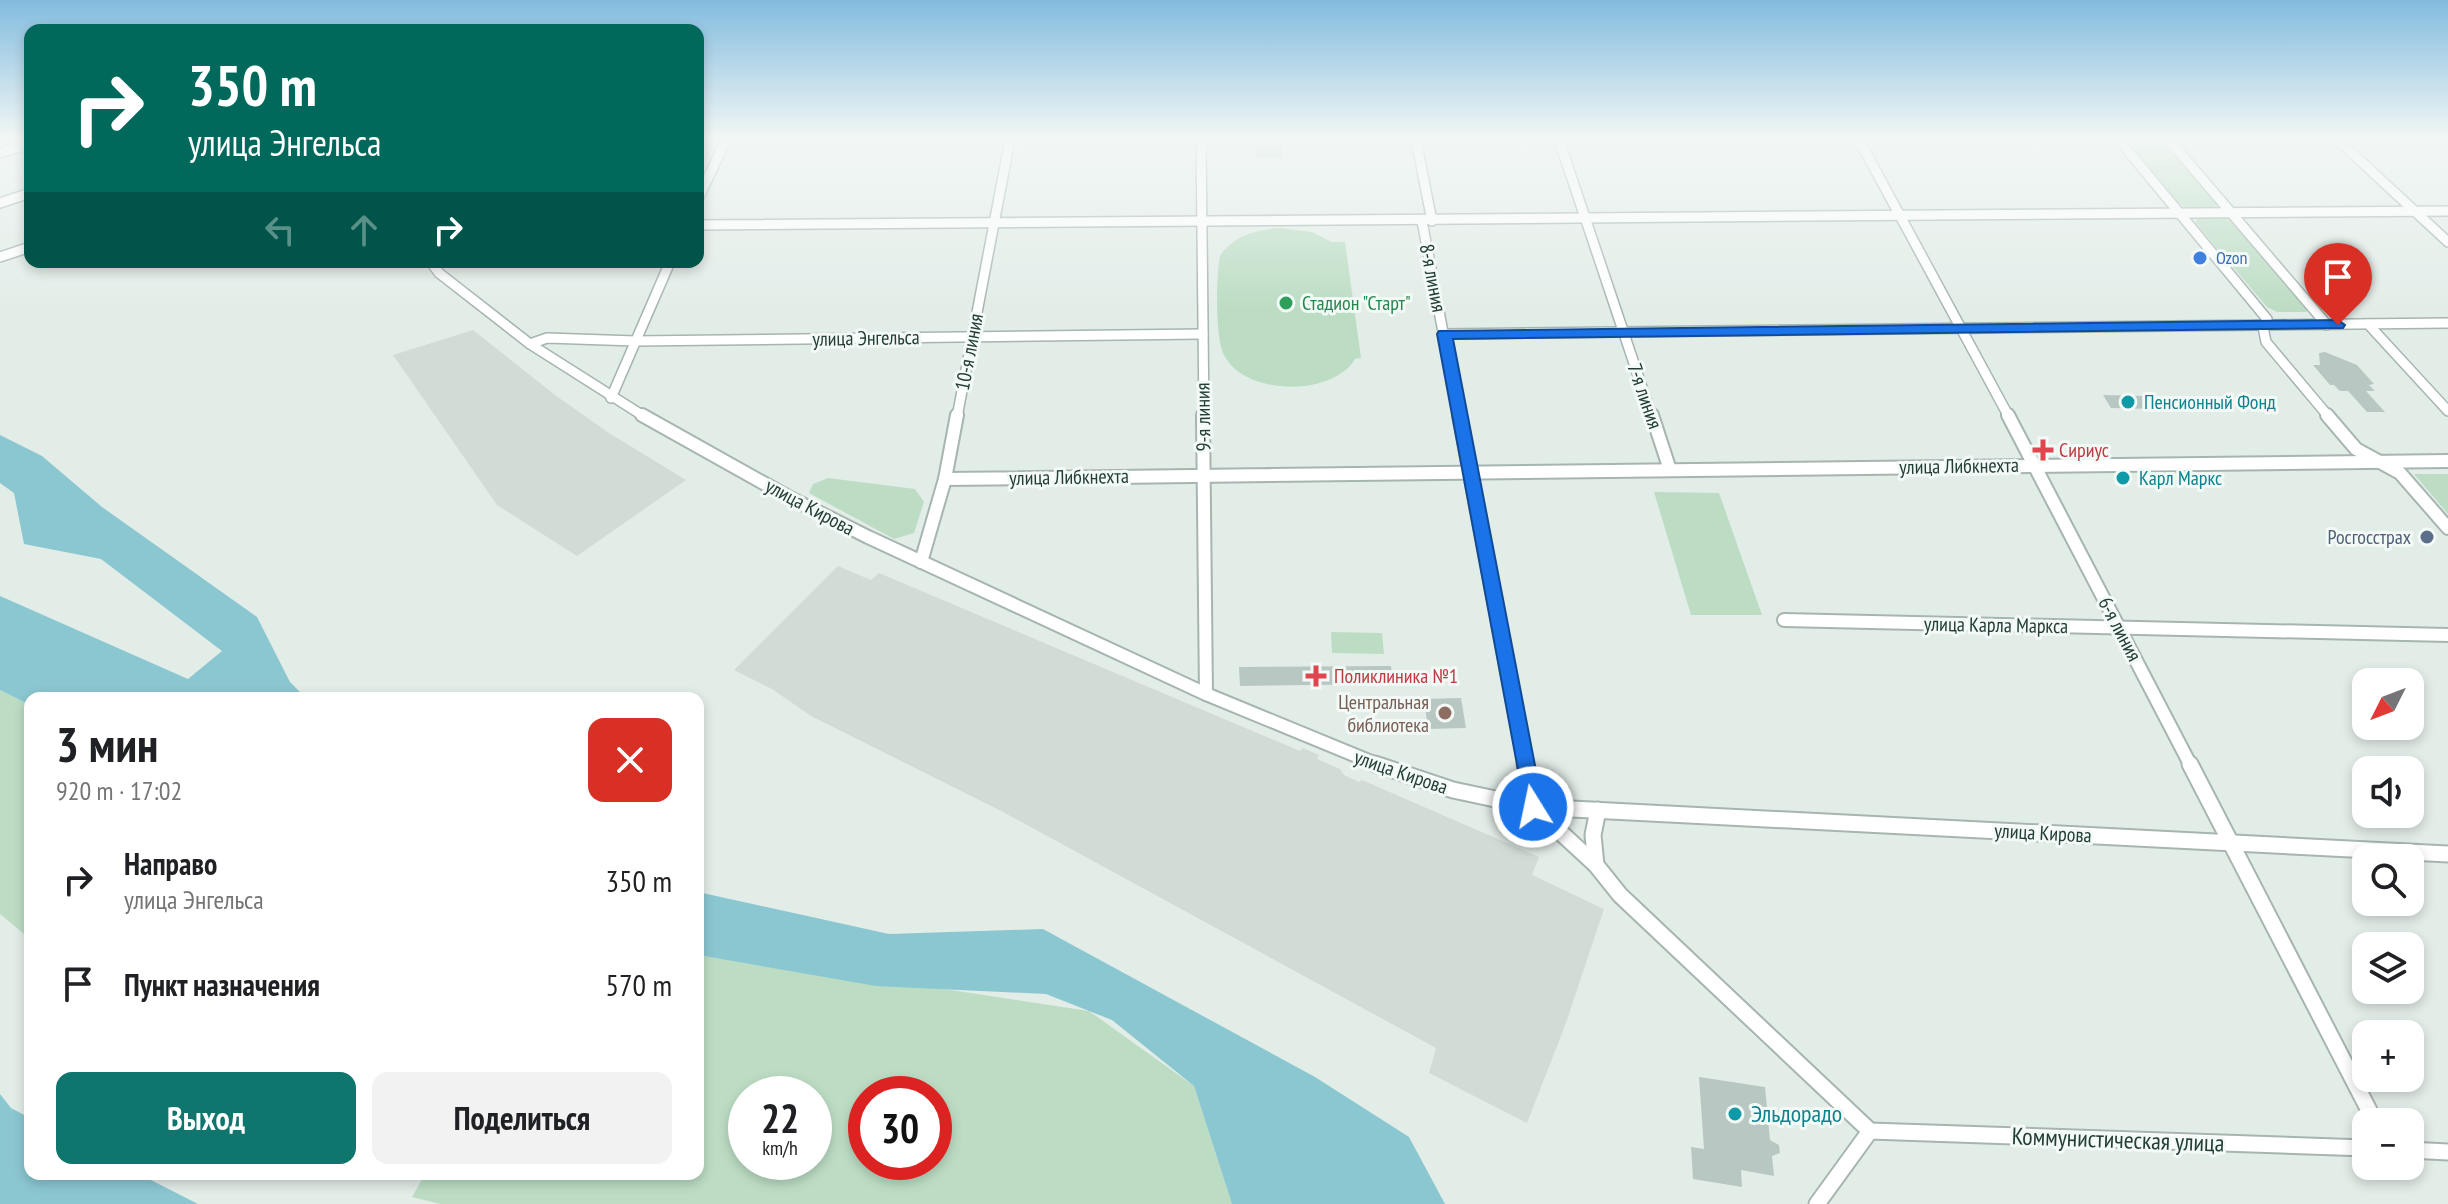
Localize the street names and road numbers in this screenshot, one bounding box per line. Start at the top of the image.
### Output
street label: 8-я линия [1414,242,1452,314]
street label: 10-я линия [949,311,989,393]
street label: улица Энгельса [812,324,920,352]
street label: 7-я линия [1622,360,1668,432]
street label: 9-я линия [1189,382,1217,452]
street label: улица Либкнехта [1899,452,2019,480]
street label: улица Либкнехта [1009,463,1129,491]
street label: улица Кирова [761,473,859,541]
street label: 6-я линия [2092,592,2148,666]
street label: улица Карла Маркса [1924,611,2068,639]
street label: улица Кирова [1351,744,1451,800]
street label: улица Кирова [1994,817,2092,849]
street label: Коммунистическая улица [2011,1120,2225,1159]

